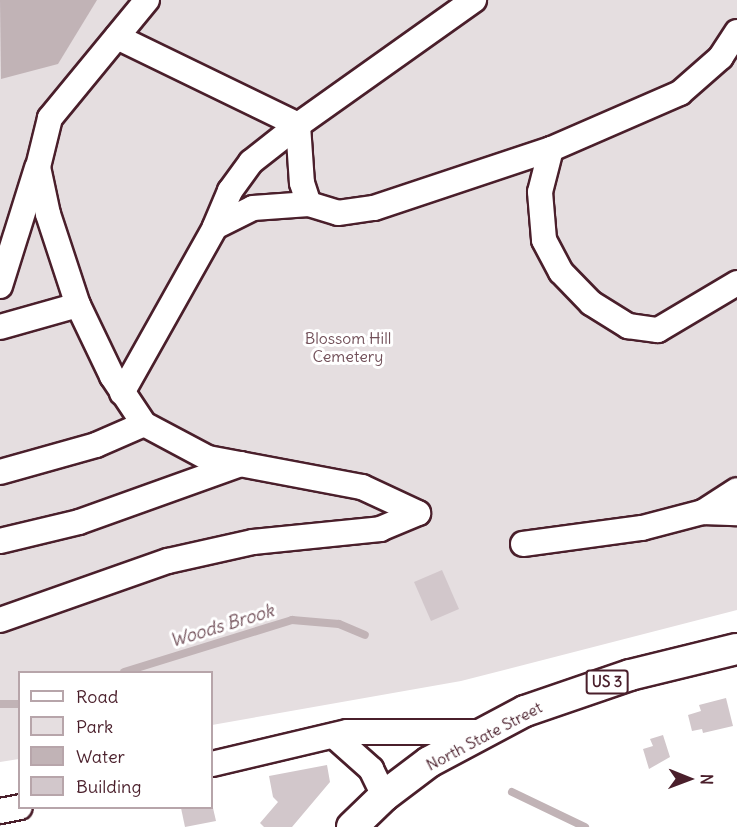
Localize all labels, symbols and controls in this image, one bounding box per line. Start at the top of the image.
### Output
park label: Blossom Hill Cemetery [305,328,391,366]
water label: Woods Brook [167,600,277,652]
road number: US 3 [584,670,630,694]
legend [18,671,213,809]
text: Road [76,685,118,708]
street label: North State Street [423,697,545,775]
text: Park [76,715,113,738]
text: Water [76,745,125,768]
north arrow [659,749,719,809]
text: N [697,774,717,785]
text: Building [76,775,141,798]

